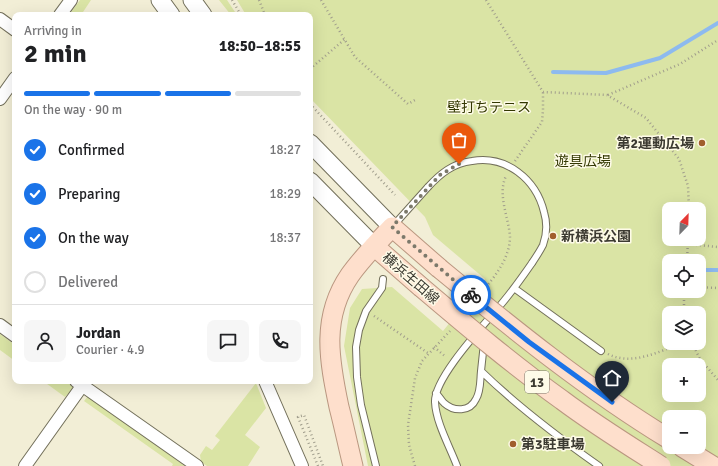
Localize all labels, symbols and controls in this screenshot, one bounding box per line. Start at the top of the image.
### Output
text: Arriving in [24,23,82,39]
text: 18:50–18:55 [219,37,301,55]
text: 2 min [24,38,87,70]
park label: 壁打ちテニス [447,99,531,116]
text: On the way · 90 m [24,102,122,118]
pin [442,123,476,164]
icon: bag [448,129,470,151]
place label: 第2運動広場 [616,135,694,152]
marker: 第2運動広場 [697,138,707,148]
icon: check [24,139,46,161]
text: Confirmed [58,141,125,159]
text: 18:27 [269,142,301,158]
park label: 遊具広場 [555,153,611,170]
icon: check [24,183,46,205]
text: Preparing [58,185,121,203]
text: 18:29 [269,186,301,202]
north arrow [662,202,706,246]
map controls [662,202,706,454]
icon: check [24,227,46,249]
place label: 新横浜公園 [561,228,631,245]
text: On the way [58,229,129,247]
text: 18:37 [269,230,301,246]
marker: 新横浜公園 [548,231,558,241]
street label: 横浜生田線 [379,249,443,308]
button: locate [662,254,706,298]
text: Delivered [58,273,118,291]
courier [451,275,491,315]
icon: bike [460,284,482,306]
button: layers [662,306,706,350]
button: person [24,320,66,362]
button: chat [207,320,249,362]
button: phone [259,320,301,362]
text: Jordan [76,324,121,342]
text: Courier · 4.9 [76,342,145,358]
button: + [662,358,706,402]
pin [595,361,629,402]
icon: home [601,367,623,389]
road number: 13 [525,371,549,393]
button: − [662,410,706,454]
place label: 第3駐車場 [521,436,585,453]
marker: 第3駐車場 [508,439,518,449]

